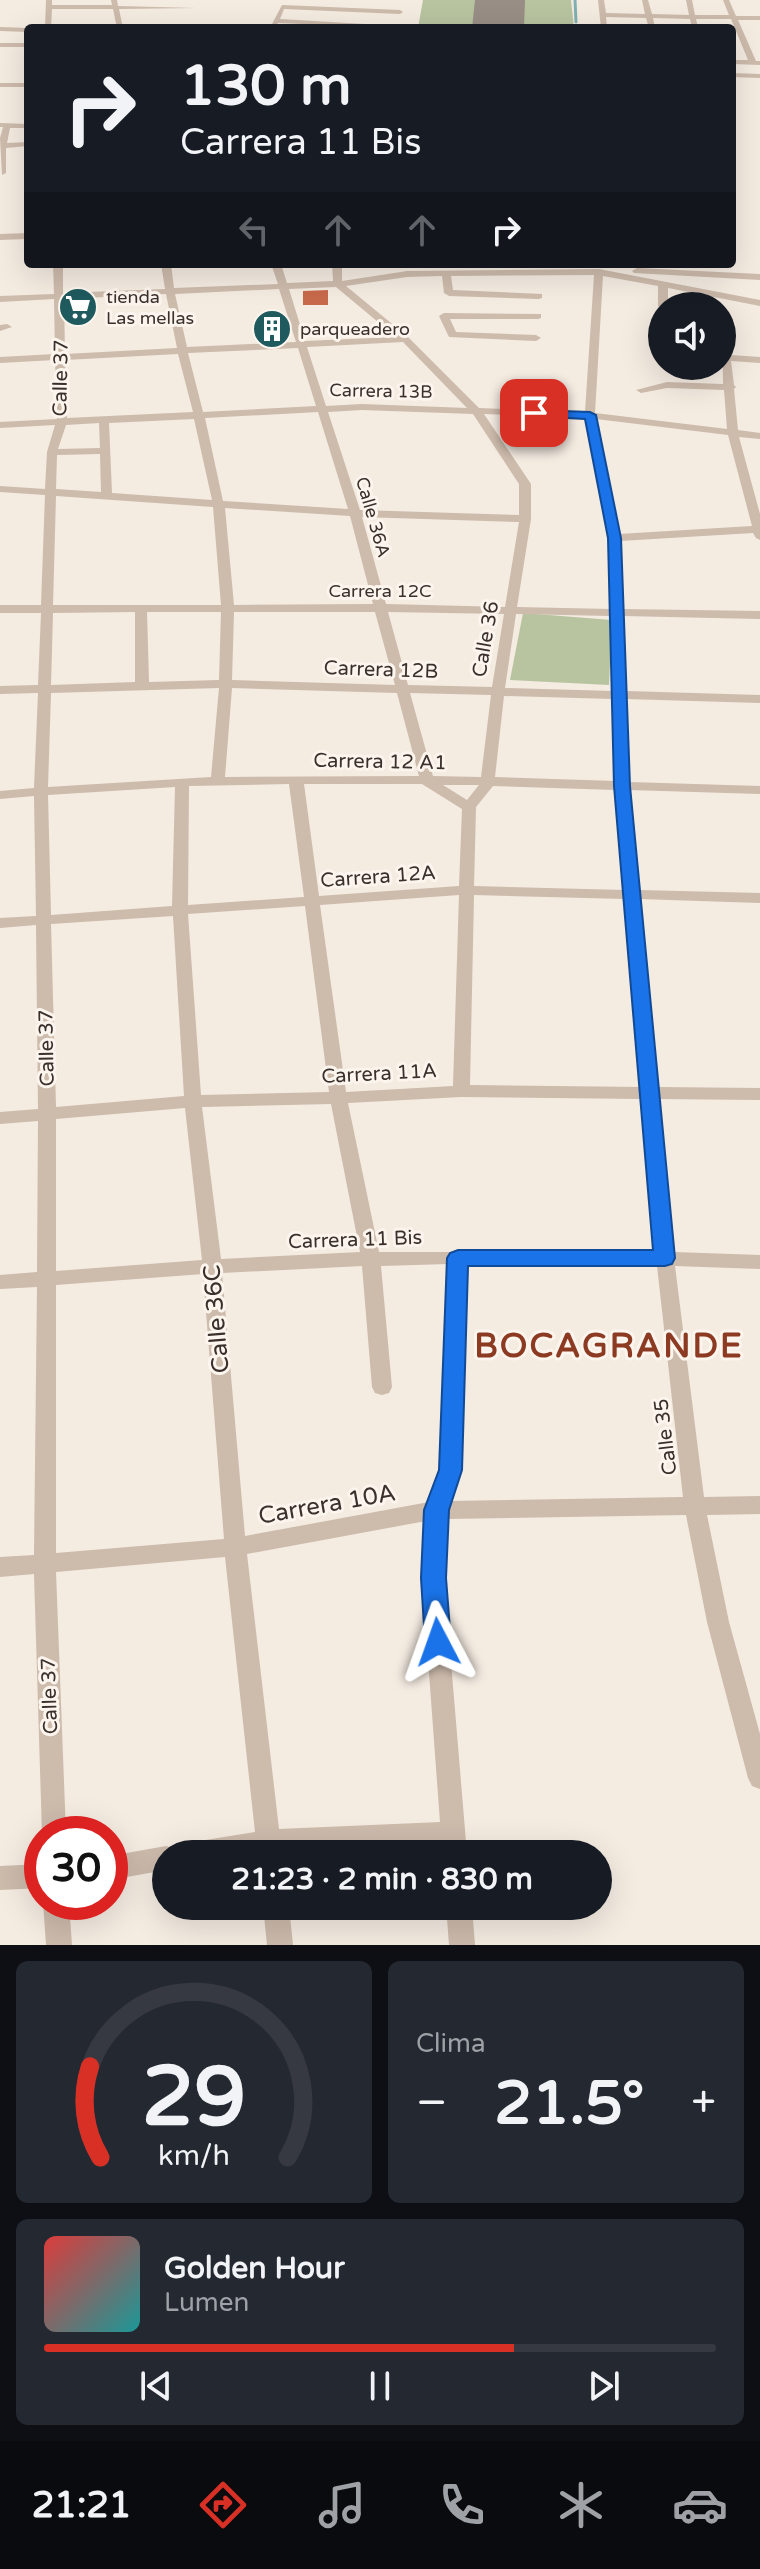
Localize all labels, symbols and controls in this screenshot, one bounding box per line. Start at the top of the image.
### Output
text: 130 m [180,53,351,120]
icon: right [48,56,152,160]
text: Carrera 11 Bis [180,121,422,164]
icon: left [232,208,276,252]
icon: ahead [316,208,360,252]
icon: ahead [400,208,444,252]
icon: right [484,208,528,252]
supermarket icon: tienda Las mellas [57,286,99,328]
place label: tienda Las mellas [106,286,194,329]
map controls [648,292,736,380]
button: sound [648,292,736,380]
building icon: parqueadero [251,308,293,350]
place label: parqueadero [300,318,410,340]
street label: Calle 37 [48,339,74,417]
street label: Carrera 13B [329,379,433,403]
pin [500,379,568,447]
icon: arrive [512,391,556,435]
street label: Calle 36A [351,474,395,560]
street label: Carrera 12C [328,580,432,602]
street label: Calle 36 [468,599,504,679]
street label: Carrera 12B [323,656,439,684]
street label: Carrera 12 A1 [313,749,447,775]
street label: Carrera 12A [320,861,437,893]
street label: Calle 37 [34,1009,60,1087]
street label: Carrera 11A [321,1059,437,1089]
street label: Carrera 11 Bis [288,1226,423,1254]
street label: Calle 36C [197,1264,236,1374]
district label: BOCAGRANDE [474,1326,744,1367]
street label: Calle 35 [649,1397,683,1476]
street label: Carrera 10A [256,1478,398,1531]
position arrow [396,1600,480,1684]
street label: Calle 37 [37,1657,63,1735]
speed limit sign: 30 [24,1816,128,1920]
text: 21:23 · 2 min · 830 m [231,1861,533,1898]
text: Clima [416,2028,486,2059]
text: 29 [142,2048,246,2148]
text: 21.5° [494,2068,644,2140]
text: − [416,2077,447,2130]
text: + [691,2077,716,2130]
text: km/h [158,2139,230,2173]
text: Golden Hour [164,2250,345,2287]
text: Lumen [164,2287,249,2318]
icon: previous [134,2364,178,2408]
icon: pause [358,2364,402,2408]
icon: next [582,2364,626,2408]
icon: directions [195,2477,251,2533]
icon: music [314,2477,370,2533]
icon: phone [434,2477,490,2533]
icon: climate [553,2477,609,2533]
icon: car [672,2477,728,2533]
text: 21:21 [32,2484,131,2527]

